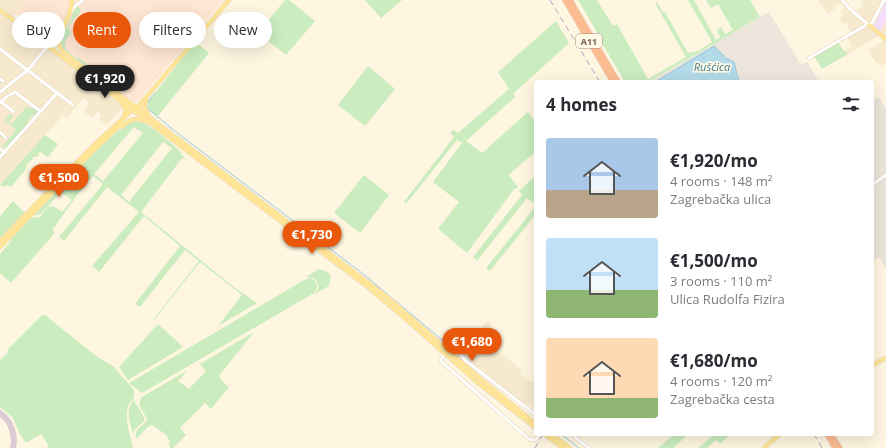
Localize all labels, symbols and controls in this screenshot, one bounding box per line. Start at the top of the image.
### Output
chip: Buy [12,12,65,48]
chip: Rent [73,12,131,48]
chip: Filters [139,12,206,48]
chip: New [214,12,272,48]
road number: A11 [576,34,602,48]
water label: Rušćica [694,59,730,74]
pin: €1,920 [72,65,138,99]
text: €1,920 [85,69,125,87]
text: 4 homes [546,93,617,116]
icon: filters [840,93,862,115]
text: €1,920/mo [670,149,758,172]
icon: home [578,154,626,202]
pin: €1,500 [26,164,92,198]
text: €1,500 [39,168,79,186]
text: 4 rooms · 148 m² [670,172,772,190]
text: Zagrebačka ulica [670,190,771,208]
pin: €1,730 [279,221,345,255]
text: €1,730 [292,225,332,243]
text: €1,500/mo [670,249,758,272]
icon: home [578,254,626,302]
text: 3 rooms · 110 m² [670,272,772,290]
text: Ulica Rudolfa Fizira [670,290,785,308]
pin: €1,680 [439,328,505,362]
text: €1,680 [452,332,492,350]
text: €1,680/mo [670,349,758,372]
icon: home [578,354,626,402]
text: 4 rooms · 120 m² [670,372,772,390]
text: Zagrebačka cesta [670,390,775,408]

